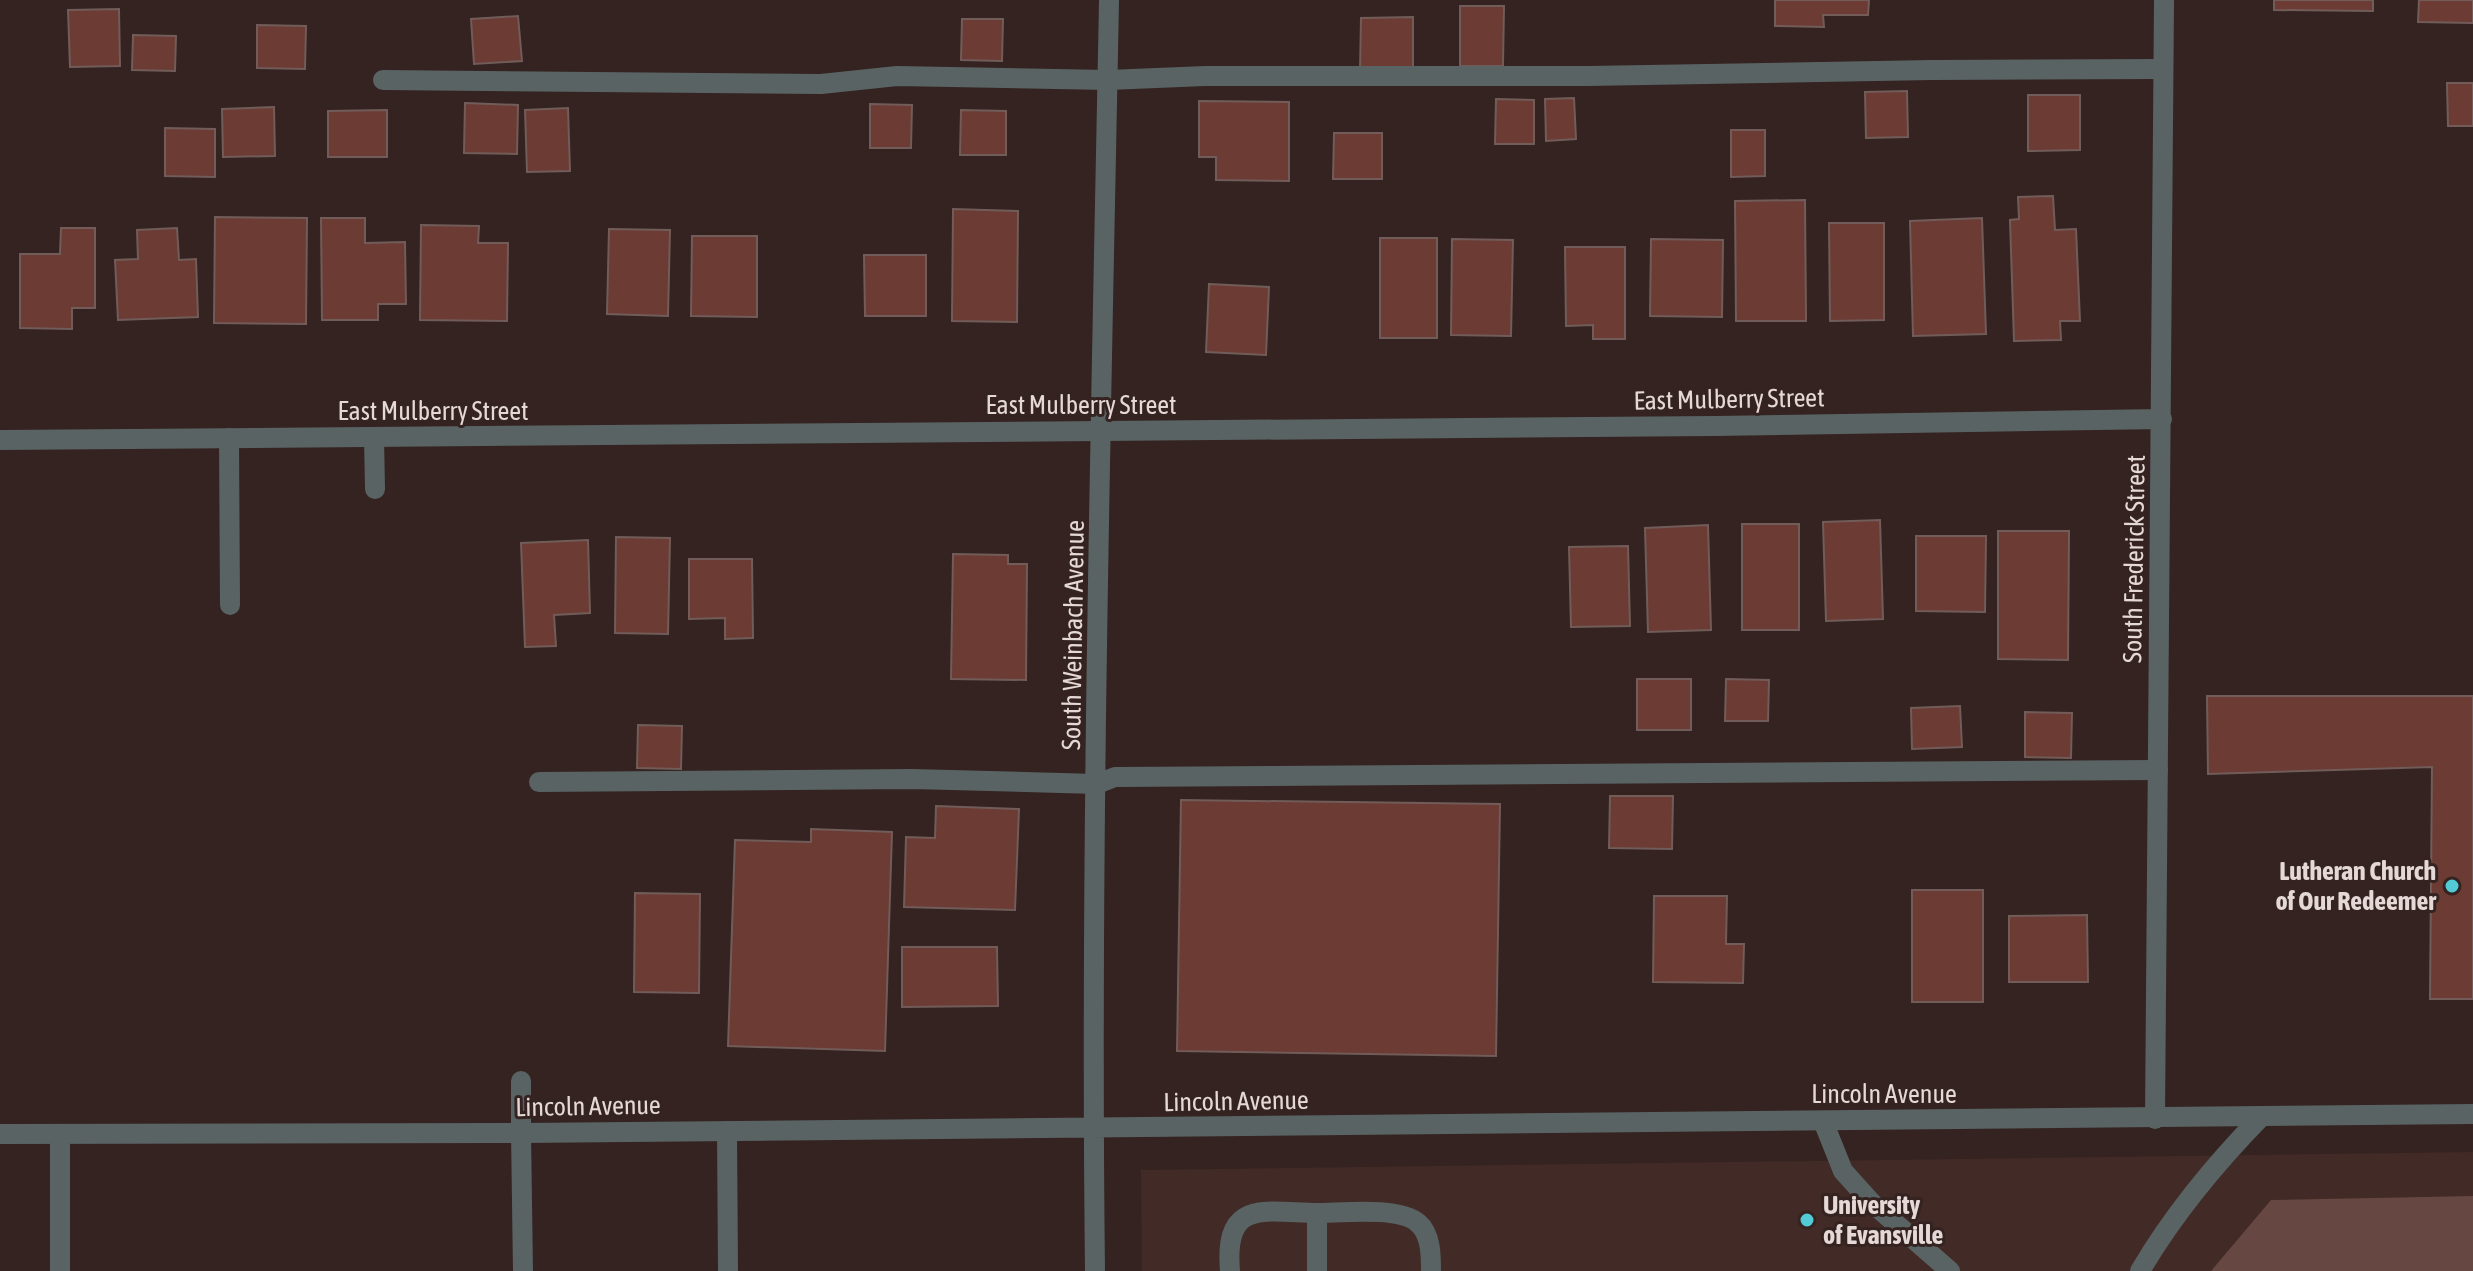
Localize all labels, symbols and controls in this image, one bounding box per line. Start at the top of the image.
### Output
street label: East Mulberry Street [1633,382,1825,416]
street label: East Mulberry Street [985,390,1177,420]
street label: East Mulberry Street [337,396,529,426]
street label: South Frederick Street [2117,455,2151,663]
street label: South Weinbach Avenue [1056,520,1090,750]
place label: Lutheran Church of Our Redeemer [2275,856,2437,916]
marker: Lutheran Church of Our Redeemer [2443,877,2461,895]
street label: Lincoln Avenue [1811,1079,1957,1109]
street label: Lincoln Avenue [1163,1085,1309,1117]
street label: Lincoln Avenue [515,1090,661,1122]
place label: University of Evansville [1823,1190,1944,1250]
marker: University of Evansville [1798,1211,1816,1229]

